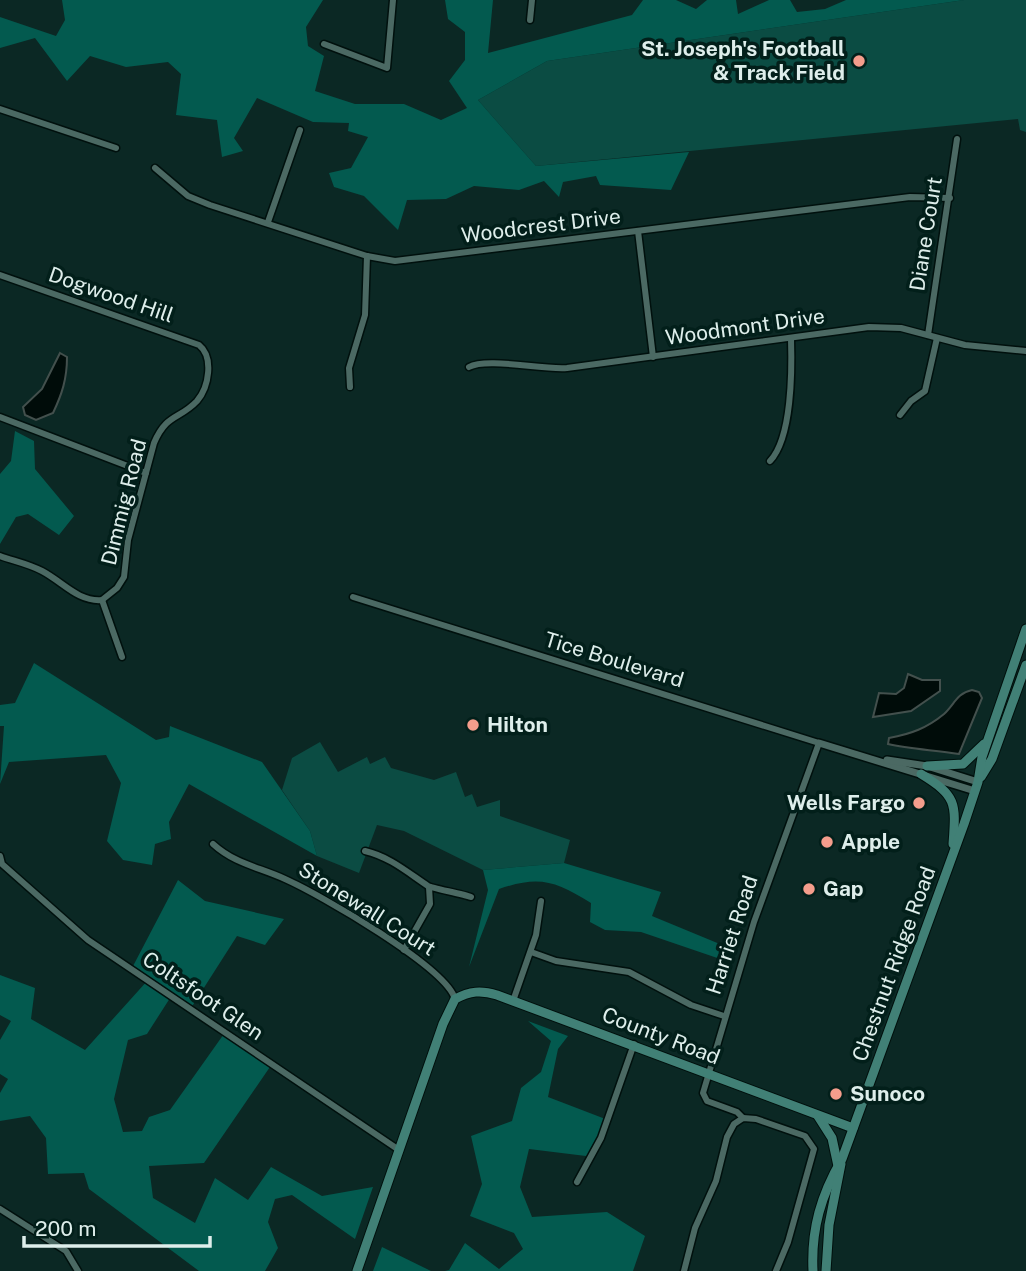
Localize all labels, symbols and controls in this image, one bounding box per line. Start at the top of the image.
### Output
place label: St. Joseph's Football & Track Field [641,36,845,85]
marker: St. Joseph's Football & Track Field [851,53,867,69]
street label: Diane Court [904,175,947,293]
street label: Woodcrest Drive [460,203,622,248]
street label: Dogwood Hill [45,261,177,328]
street label: Woodmont Drive [664,303,826,350]
street label: Dimmig Road [96,436,151,568]
street label: Tice Boulevard [542,626,687,693]
place label: Hilton [487,712,548,737]
marker: Hilton [465,717,481,733]
place label: Wells Fargo [787,790,905,815]
marker: Wells Fargo [911,795,927,811]
place label: Apple [841,829,900,854]
marker: Apple [819,834,835,850]
street label: Stonewall Court [294,856,441,961]
street label: Chestnut Ridge Road [847,863,940,1065]
street label: Harriet Road [701,872,763,998]
place label: Gap [823,876,864,901]
marker: Gap [801,881,817,897]
street label: Coltsfoot Glen [138,946,269,1045]
street label: County Road [599,1002,724,1070]
place label: Sunoco [850,1081,925,1106]
marker: Sunoco [828,1086,844,1102]
scale bar [24,1204,210,1248]
text: 200 m [35,1216,96,1241]

